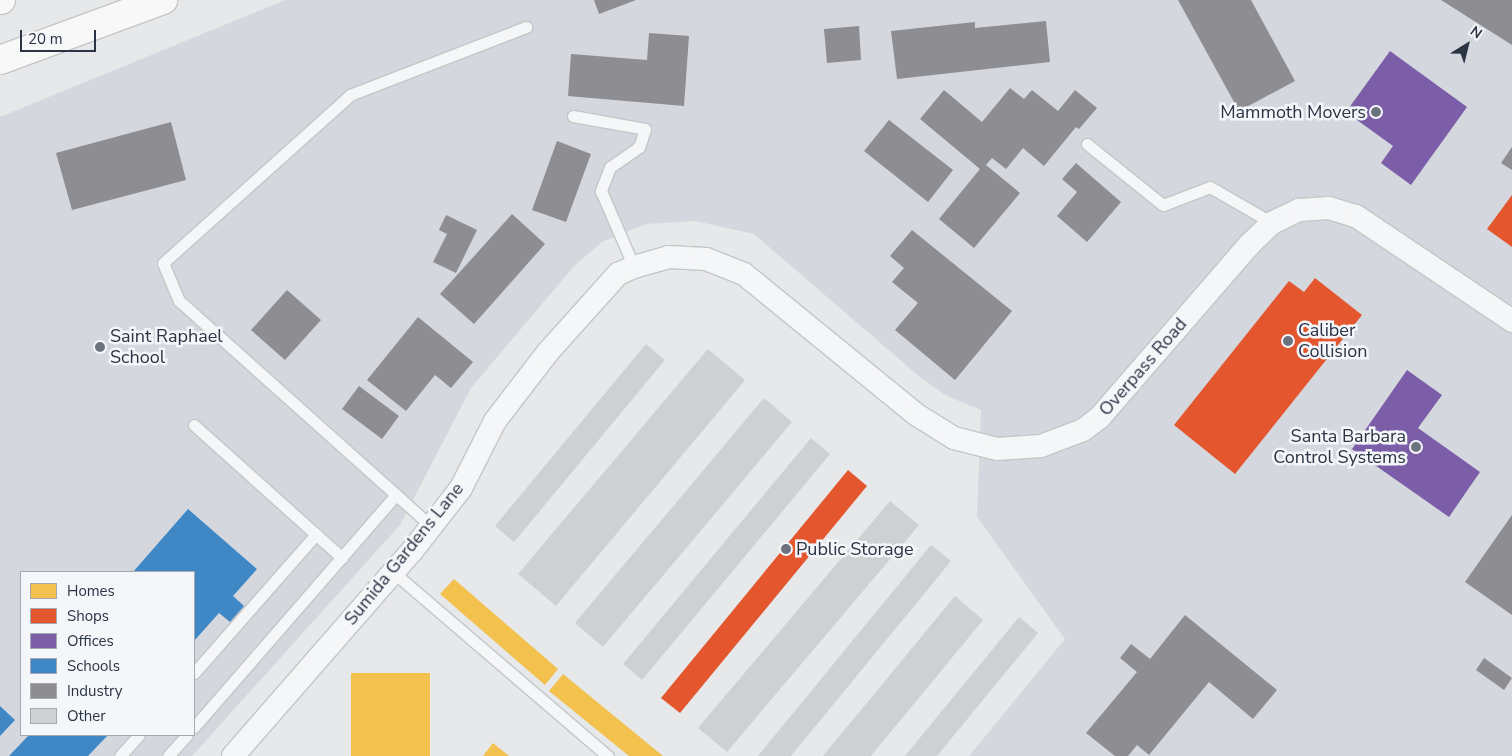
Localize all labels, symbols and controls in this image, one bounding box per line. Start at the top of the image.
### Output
scale bar [22,20,99,52]
north arrow [1442,20,1492,70]
text: N [1466,22,1486,43]
text: 20 m [28,29,63,49]
place label: Mammoth Movers [1220,101,1366,123]
marker: Mammoth Movers [1370,106,1382,118]
street label: Overpass Road [1095,314,1191,420]
place label: Caliber Collision [1298,320,1367,362]
place label: Saint Raphael School [110,326,223,368]
marker: Caliber Collision [1282,335,1294,347]
marker: Saint Raphael School [94,341,106,353]
place label: Santa Barbara Control Systems [1273,426,1406,468]
marker: Santa Barbara Control Systems [1410,441,1422,453]
street label: Sumida Gardens Lane [340,478,468,630]
place label: Public Storage [796,538,914,560]
marker: Public Storage [780,543,792,555]
legend [20,571,195,736]
text: Homes [67,581,115,601]
text: Shops [67,606,109,626]
text: Offices [67,631,114,651]
text: Schools [67,656,120,676]
text: Industry [67,681,122,701]
text: Other [67,706,106,726]

